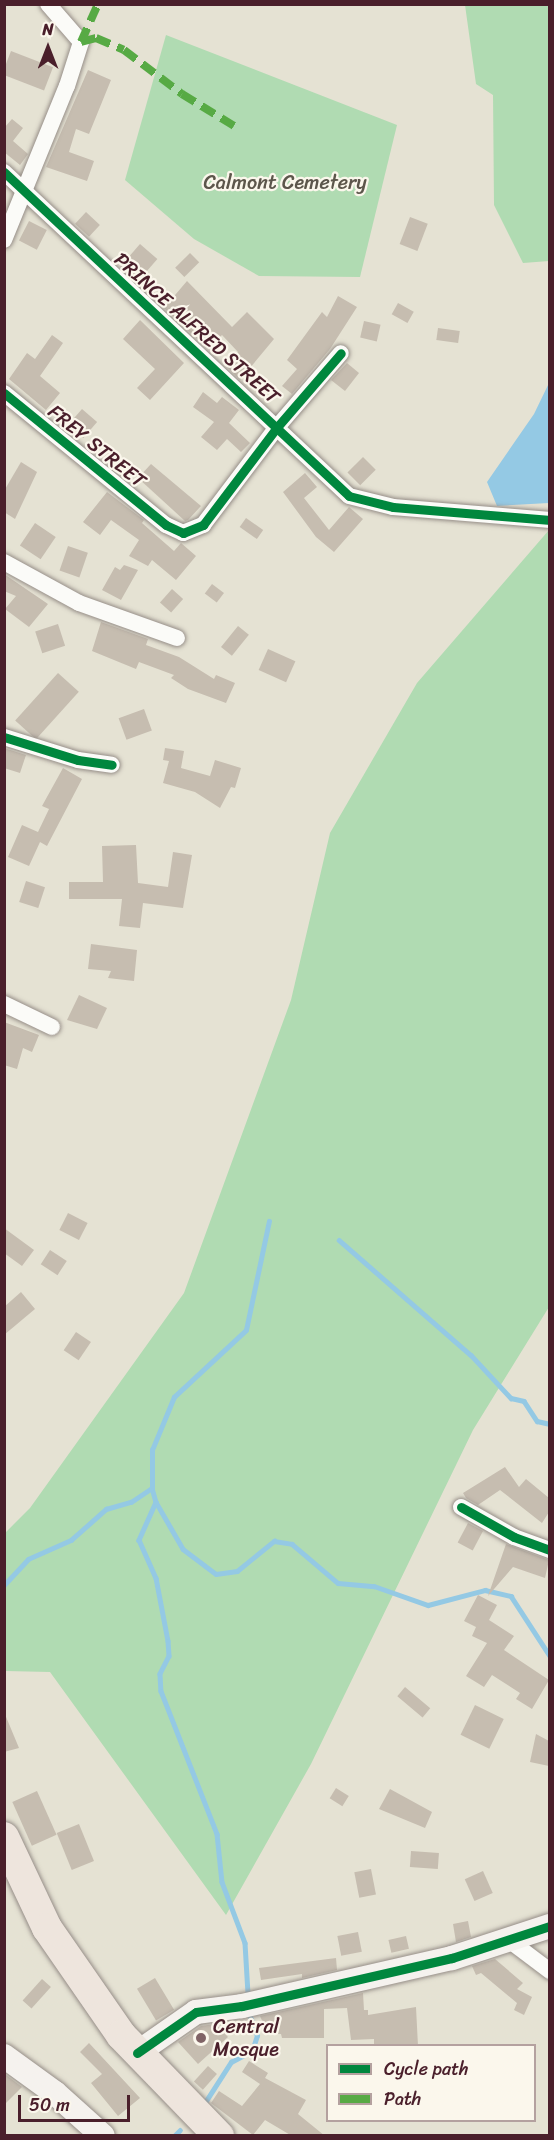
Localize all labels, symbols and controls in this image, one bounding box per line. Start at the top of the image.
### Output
text: N [42,15,54,44]
north arrow [18,18,78,78]
park label: Calmont Cemetery [203,170,367,194]
street label: PRINCE ALFRED STREET [108,247,286,409]
street label: FREY STREET [43,399,151,493]
place label: Central Mosque [213,2014,279,2061]
marker: Central Mosque [194,2031,208,2045]
legend [326,2044,536,2122]
text: Cycle path [384,2053,468,2085]
scale bar [21,2083,134,2121]
text: Path [384,2083,421,2115]
text: 50 m [29,2089,70,2121]

